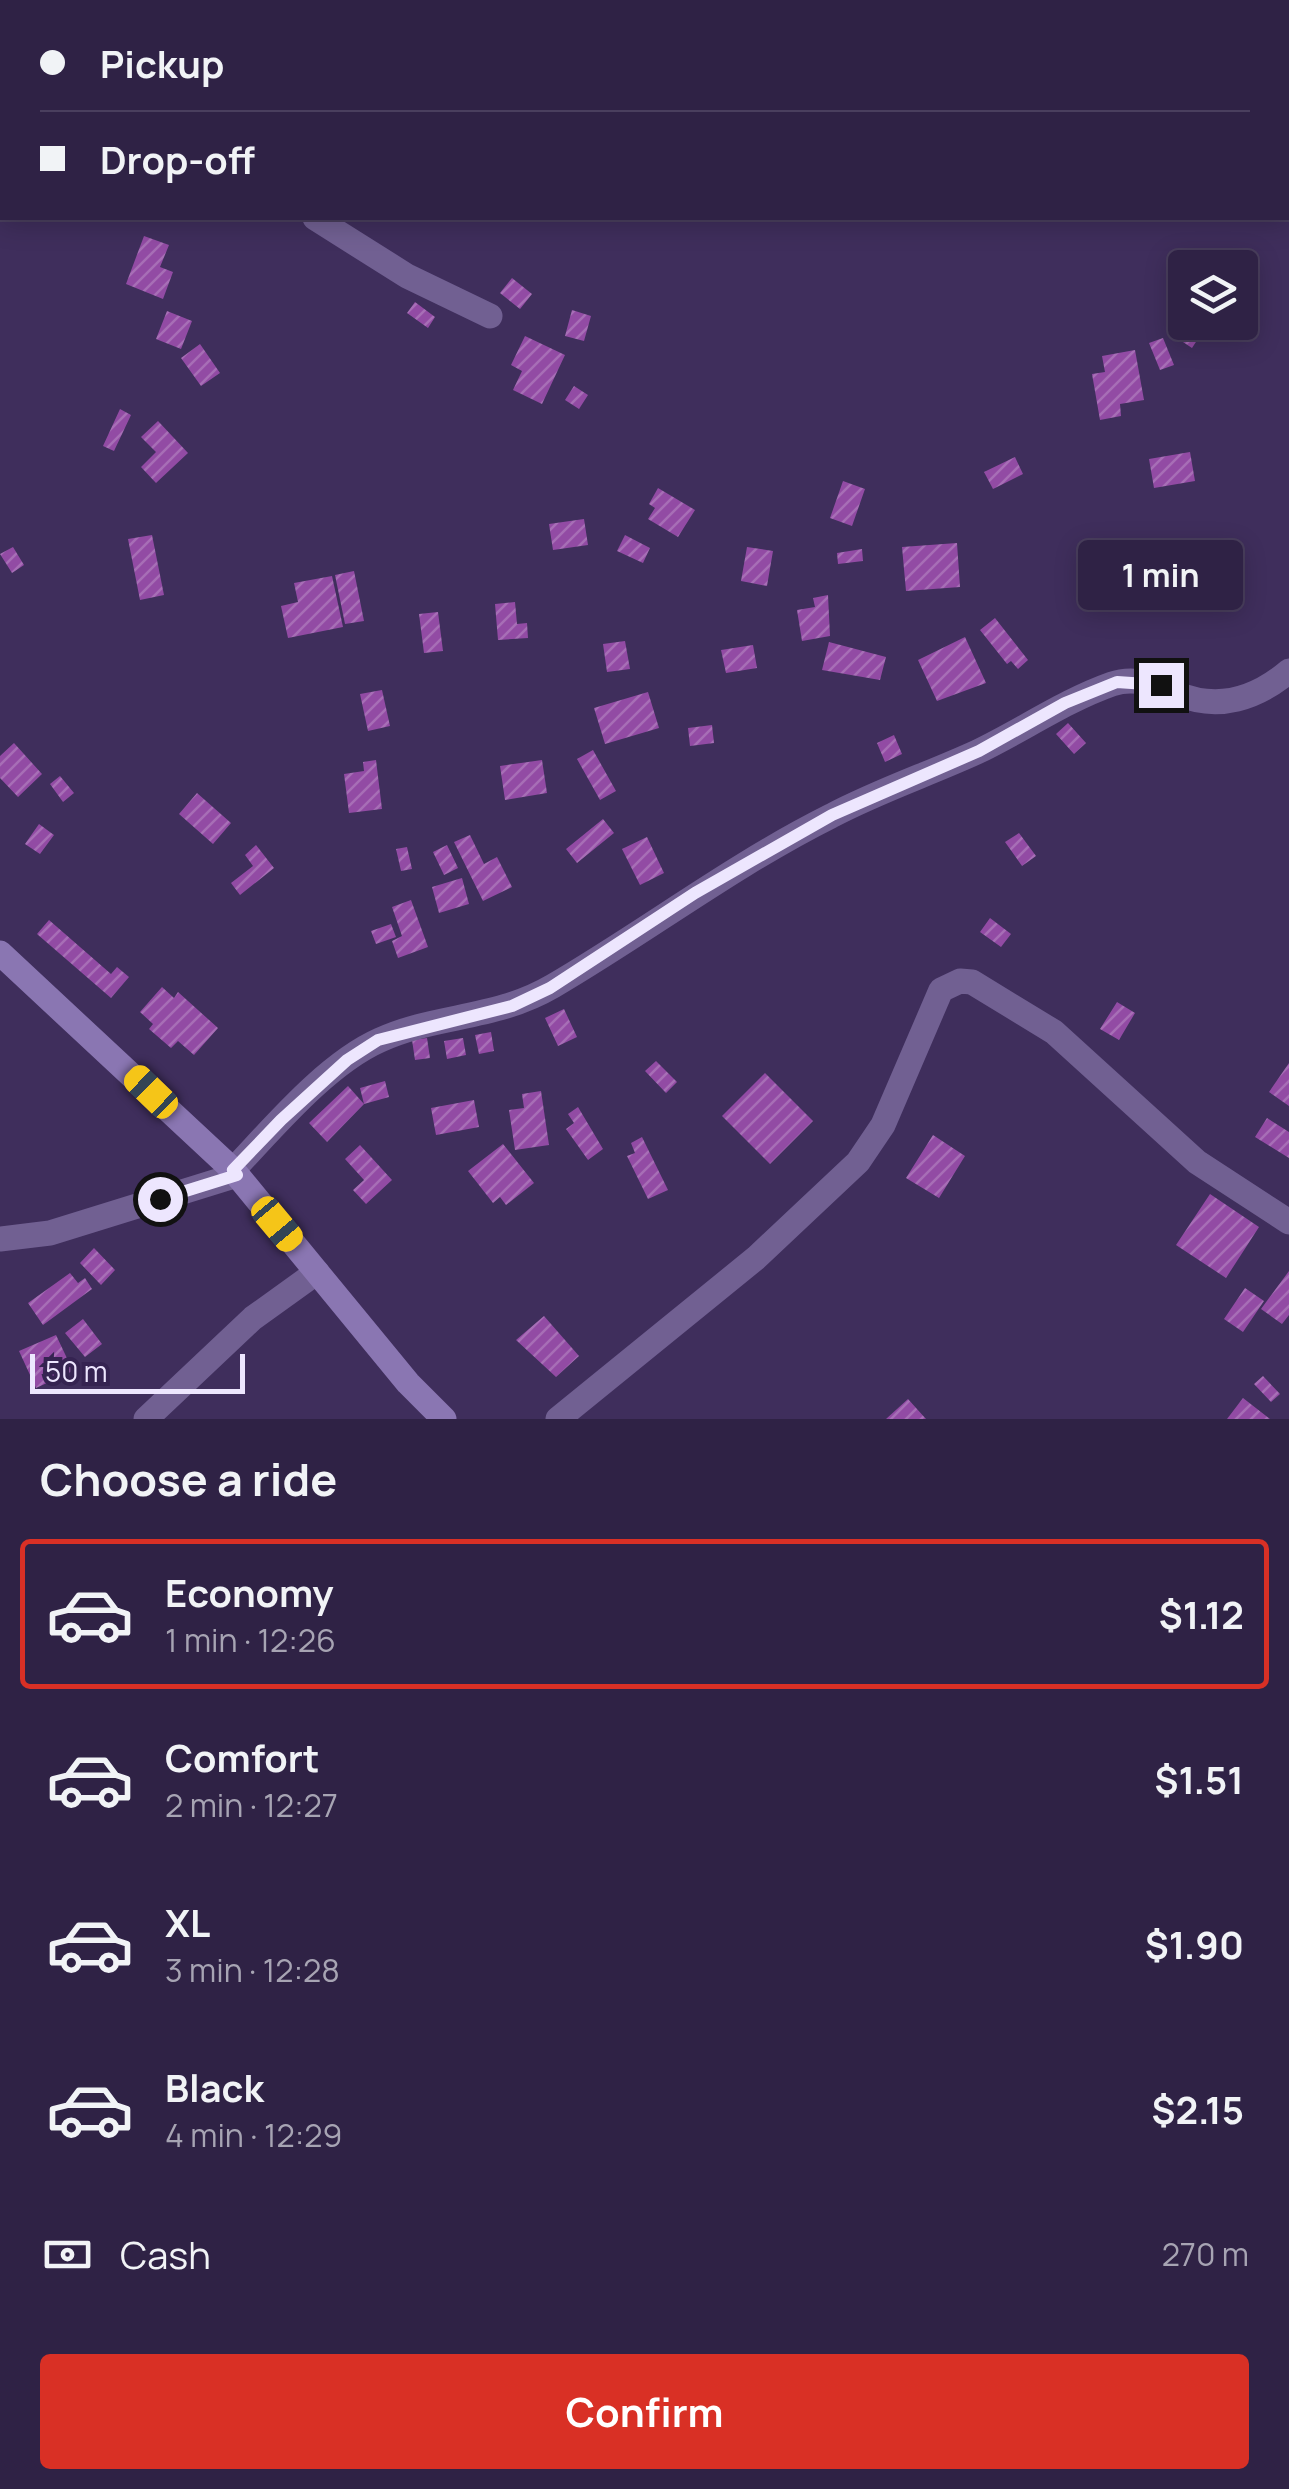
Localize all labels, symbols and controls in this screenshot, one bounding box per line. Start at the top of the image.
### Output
text: Pickup [100,37,224,89]
text: Drop-off [100,133,255,185]
map controls [1168,250,1258,340]
button: layers [1168,250,1258,340]
callout: 1 min [1078,540,1244,610]
text: 1 min [1121,553,1200,597]
route end [1139,663,1184,708]
car [119,1060,183,1124]
route start [138,1177,183,1222]
car [246,1191,308,1257]
scale bar [30,1349,245,1394]
text: 50 m [45,1352,108,1390]
text: Choose a ride [40,1448,337,1510]
text: Economy [165,1566,334,1618]
icon: car [45,1569,135,1659]
text: $1.12 [1159,1588,1244,1640]
text: 1 min · 12:26 [165,1618,336,1662]
text: Comfort [165,1731,319,1783]
icon: car [45,1734,135,1824]
text: $1.51 [1155,1753,1244,1805]
text: 2 min · 12:27 [165,1783,338,1827]
text: XL [165,1896,210,1948]
icon: car [45,1899,135,1989]
text: $1.90 [1145,1918,1244,1970]
text: 3 min · 12:28 [165,1948,340,1992]
text: Black [165,2061,264,2113]
icon: car [45,2064,135,2154]
text: $2.15 [1152,2083,1244,2135]
text: 4 min · 12:29 [165,2113,342,2157]
icon: cash [40,2227,95,2282]
text: Cash [120,2228,211,2280]
text: 270 m [1162,2232,1249,2276]
button: Confirm [40,2354,1249,2469]

